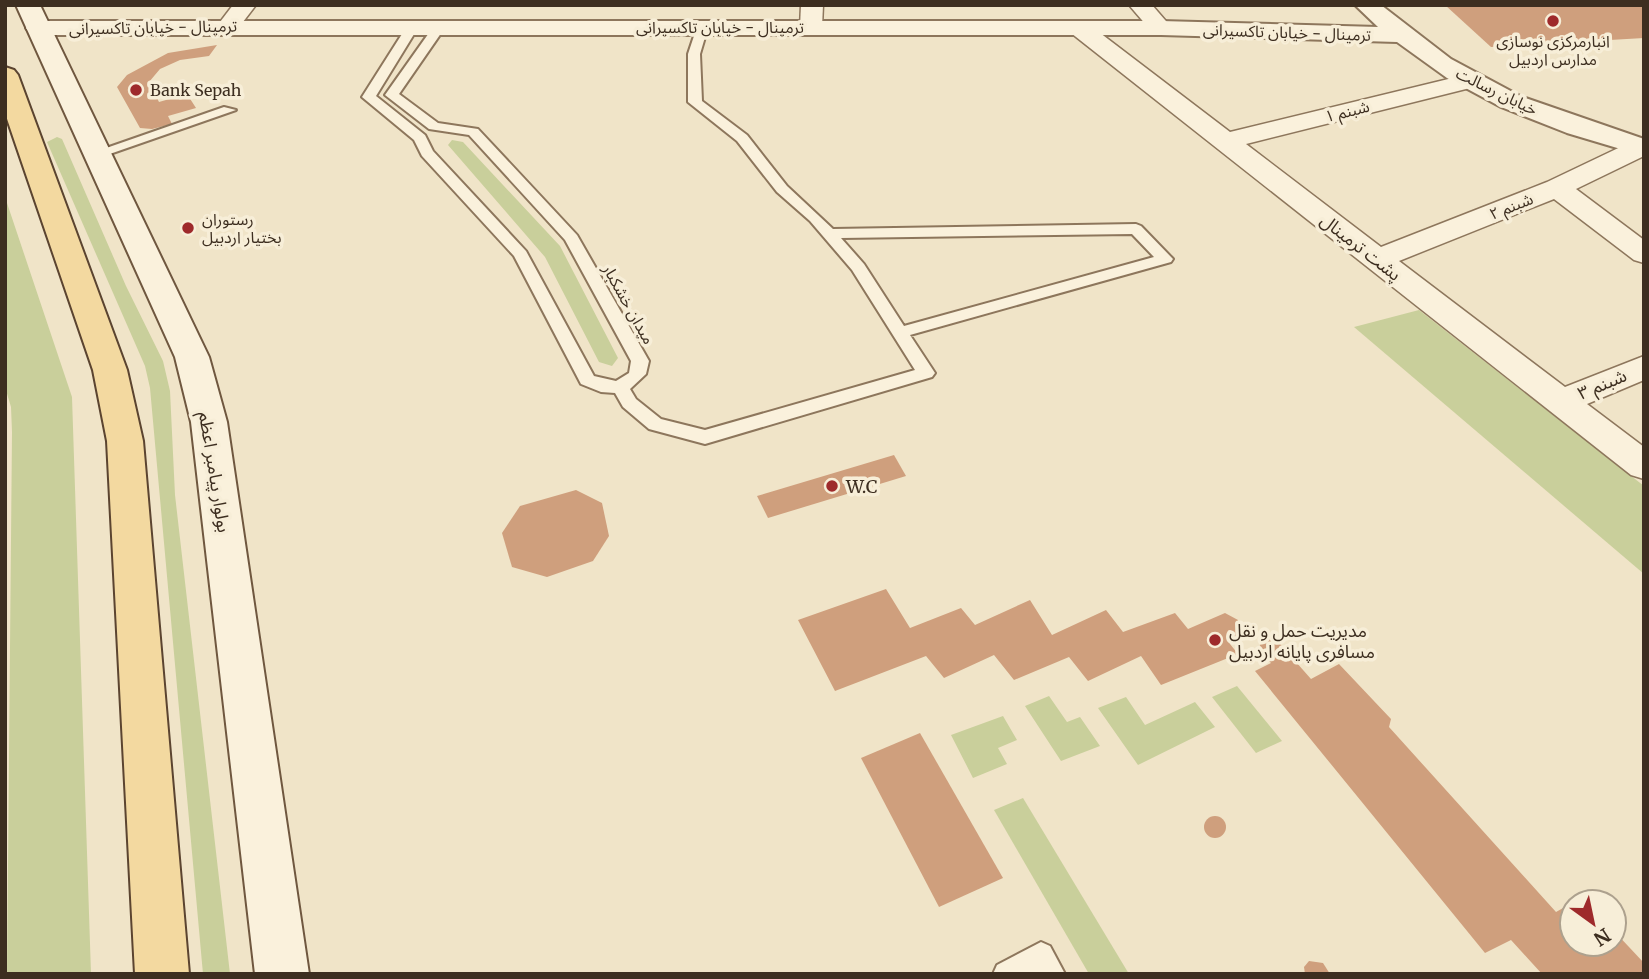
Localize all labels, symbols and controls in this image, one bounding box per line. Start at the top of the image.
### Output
marker: انبارمرکزی نوسازی مدارس اردبیل [1545,13,1561,29]
street label: ترمینال - خیابان تاکسیرانی [69,16,238,39]
street label: ترمینال - خیابان تاکسیرانی [636,17,804,38]
street label: ترمینال - خیابان تاکسیرانی [1203,19,1372,46]
place label: انبارمرکزی نوسازی مدارس اردبیل [1496,31,1610,69]
street label: خیابان رسالت [1453,63,1541,119]
place label: Bank Sepah [150,80,242,100]
marker: Bank Sepah [128,82,144,98]
street label: شبنم ۱ [1323,96,1372,129]
street label: شبنم ۲ [1486,188,1537,227]
street label: پشت ترمینال [1316,208,1406,286]
place label: رستوران بختیار اردبیل [202,209,282,247]
marker: رستوران بختیار اردبیل [180,220,196,236]
street label: میدان خشکبار [598,260,659,348]
street label: شبنم ۳ [1574,363,1631,406]
street label: بولوار پیامبر اعظم [192,410,236,534]
place label: W.C [845,475,878,498]
marker: W.C [824,478,840,494]
place label: مدیریت حمل و نقل مسافری پایانه اردبیل [1229,619,1375,663]
marker: مدیریت حمل و نقل مسافری پایانه اردبیل [1207,632,1223,648]
north arrow [1558,888,1628,958]
text: N [1589,923,1615,951]

